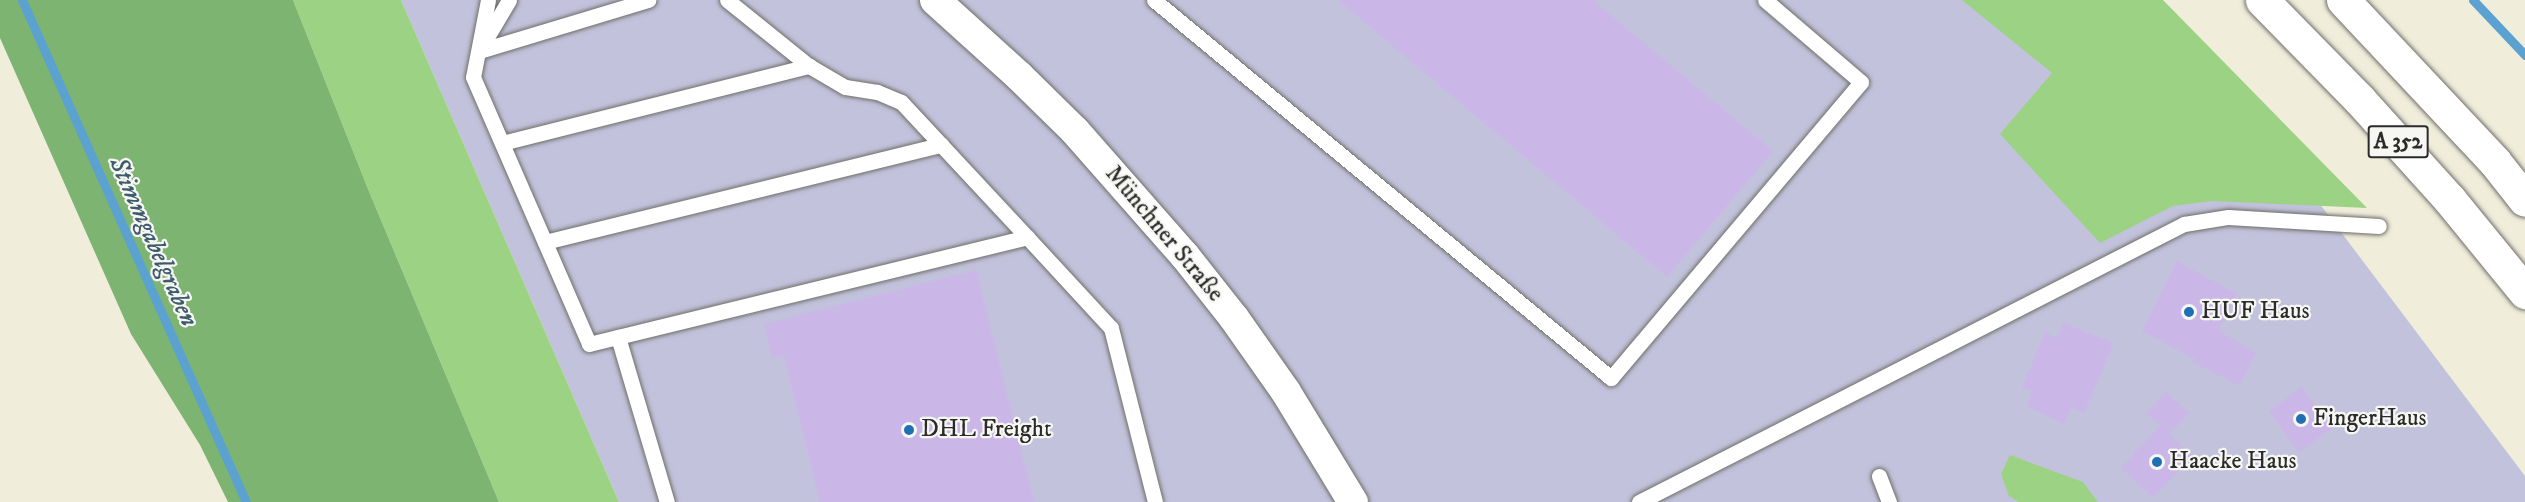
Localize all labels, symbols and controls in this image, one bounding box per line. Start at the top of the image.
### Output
road number: A 352 [2366,123,2430,161]
water label: Stimmgabelgraben [102,152,204,332]
street label: Münchner Straße [1099,160,1229,308]
place label: HUF Haus [2201,298,2310,326]
marker: HUF Haus [2182,305,2196,319]
place label: FingerHaus [2313,405,2427,433]
marker: FingerHaus [2294,412,2308,426]
place label: DHL Freight [921,416,1052,444]
marker: DHL Freight [902,423,916,437]
place label: Haacke Haus [2169,448,2297,476]
marker: Haacke Haus [2150,455,2164,469]

